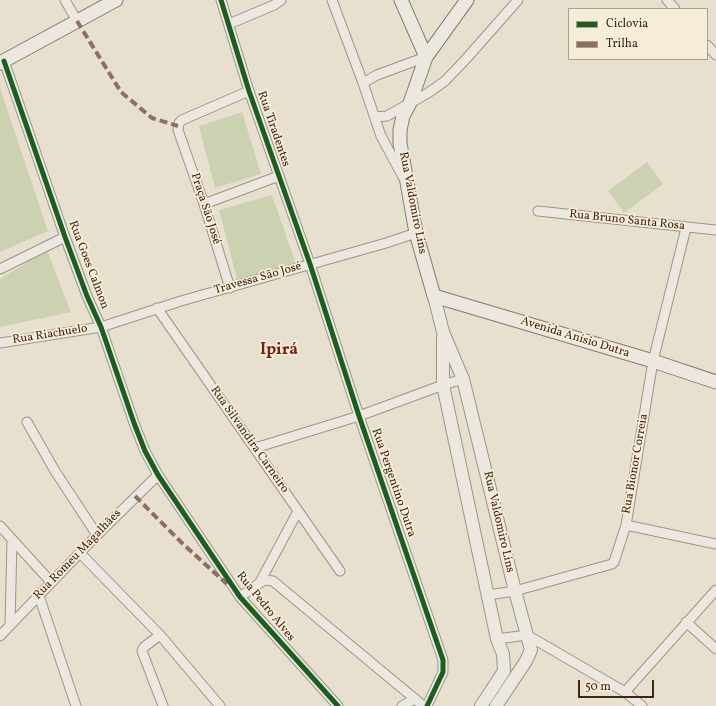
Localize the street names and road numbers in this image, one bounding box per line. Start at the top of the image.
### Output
street label: Rua Tiradentes [253,89,293,169]
street label: Rua Valdomiro Lins [395,151,429,255]
street label: Praça São José [187,171,223,247]
street label: Rua Bruno Santa Rosa [568,208,686,234]
street label: Rua Goes Calmon [65,219,111,311]
street label: Travessa São José [213,260,303,298]
street label: Avenida Anísio Dutra [519,315,631,361]
street label: Rua Riachuelo [11,322,89,348]
street label: Rua Silvandira Carneiro [207,384,291,496]
street label: Rua Bionor Correia [620,413,652,515]
street label: Rua Pergentino Dutra [368,427,418,539]
street label: Rua Valdomiro Lins [479,470,517,574]
street label: Rua Romeu Magalhães [31,507,125,603]
street label: Rua Pedro Alves [233,569,297,645]

